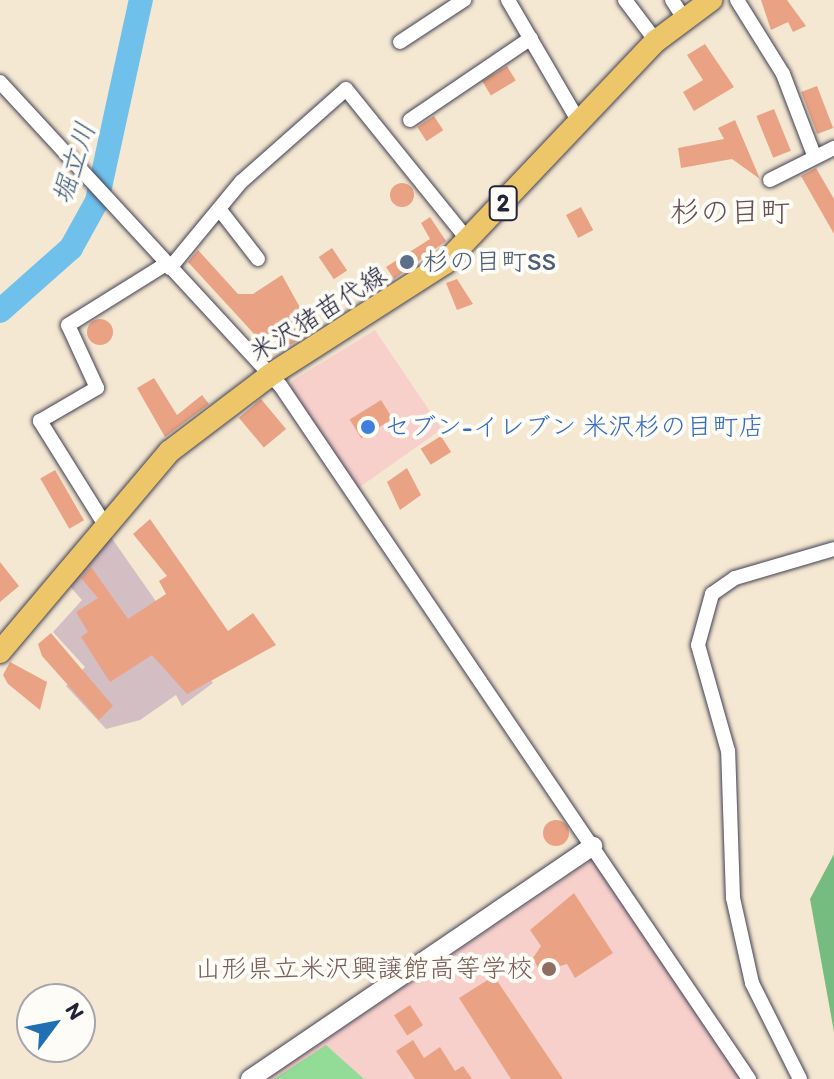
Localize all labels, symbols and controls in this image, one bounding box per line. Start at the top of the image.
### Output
water label: 堀立川 [44,118,102,208]
road number: 2 [487,183,519,223]
district label: 杉の目町 [670,194,790,230]
place label: 杉の目町SS [423,246,556,278]
marker: 杉の目町SS [398,253,416,271]
street label: 米沢猪苗代線 [244,259,392,369]
place label: セブン-イレブン 米沢杉の目町店 [384,411,764,443]
marker: セブン-イレブン 米沢杉の目町店 [359,418,377,436]
place label: 山形県立米沢興譲館高等学校 [195,953,533,985]
marker: 山形県立米沢興譲館高等学校 [540,960,558,978]
north arrow [16,983,96,1063]
text: N [60,998,90,1025]

